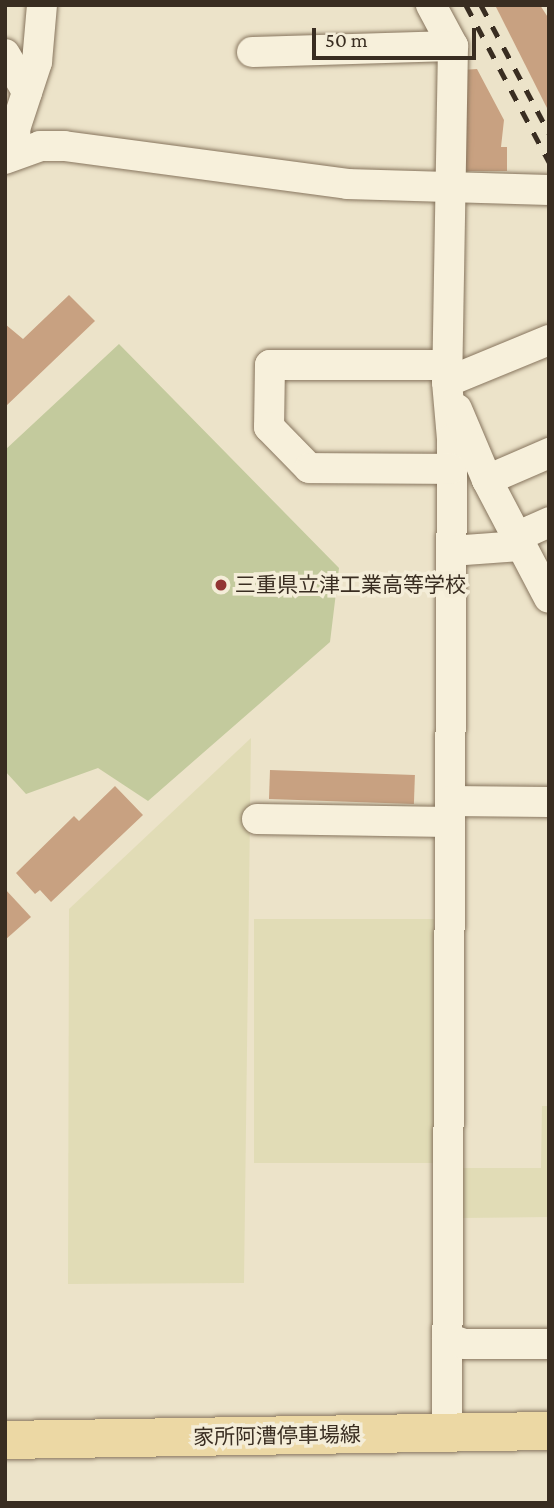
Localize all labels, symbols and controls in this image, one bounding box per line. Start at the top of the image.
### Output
scale bar [316,14,480,58]
text: 50 m [325,28,368,52]
place label: 三重県立津工業高等学校 [235,572,466,598]
marker: 三重県立津工業高等学校 [213,577,229,593]
street label: 家所阿漕停車場線 [193,1422,361,1450]

